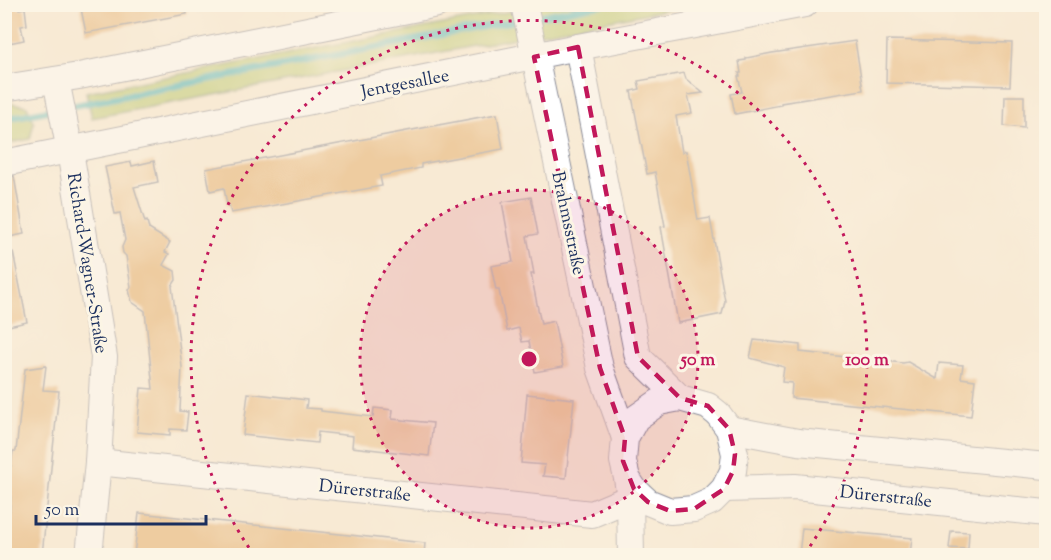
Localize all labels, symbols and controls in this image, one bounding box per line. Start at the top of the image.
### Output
street label: Jentgesallee [358,64,452,106]
street label: Brahmsstraße [543,169,591,278]
street label: Richard-Wagner-Straße [59,171,113,356]
text: 50 m [679,348,715,374]
text: 100 m [845,348,889,374]
centre of rings [519,349,539,369]
street label: Dürerstraße [317,474,412,510]
street label: Dürerstraße [838,480,933,516]
scale bar [36,488,206,526]
text: 50 m [44,498,80,524]

